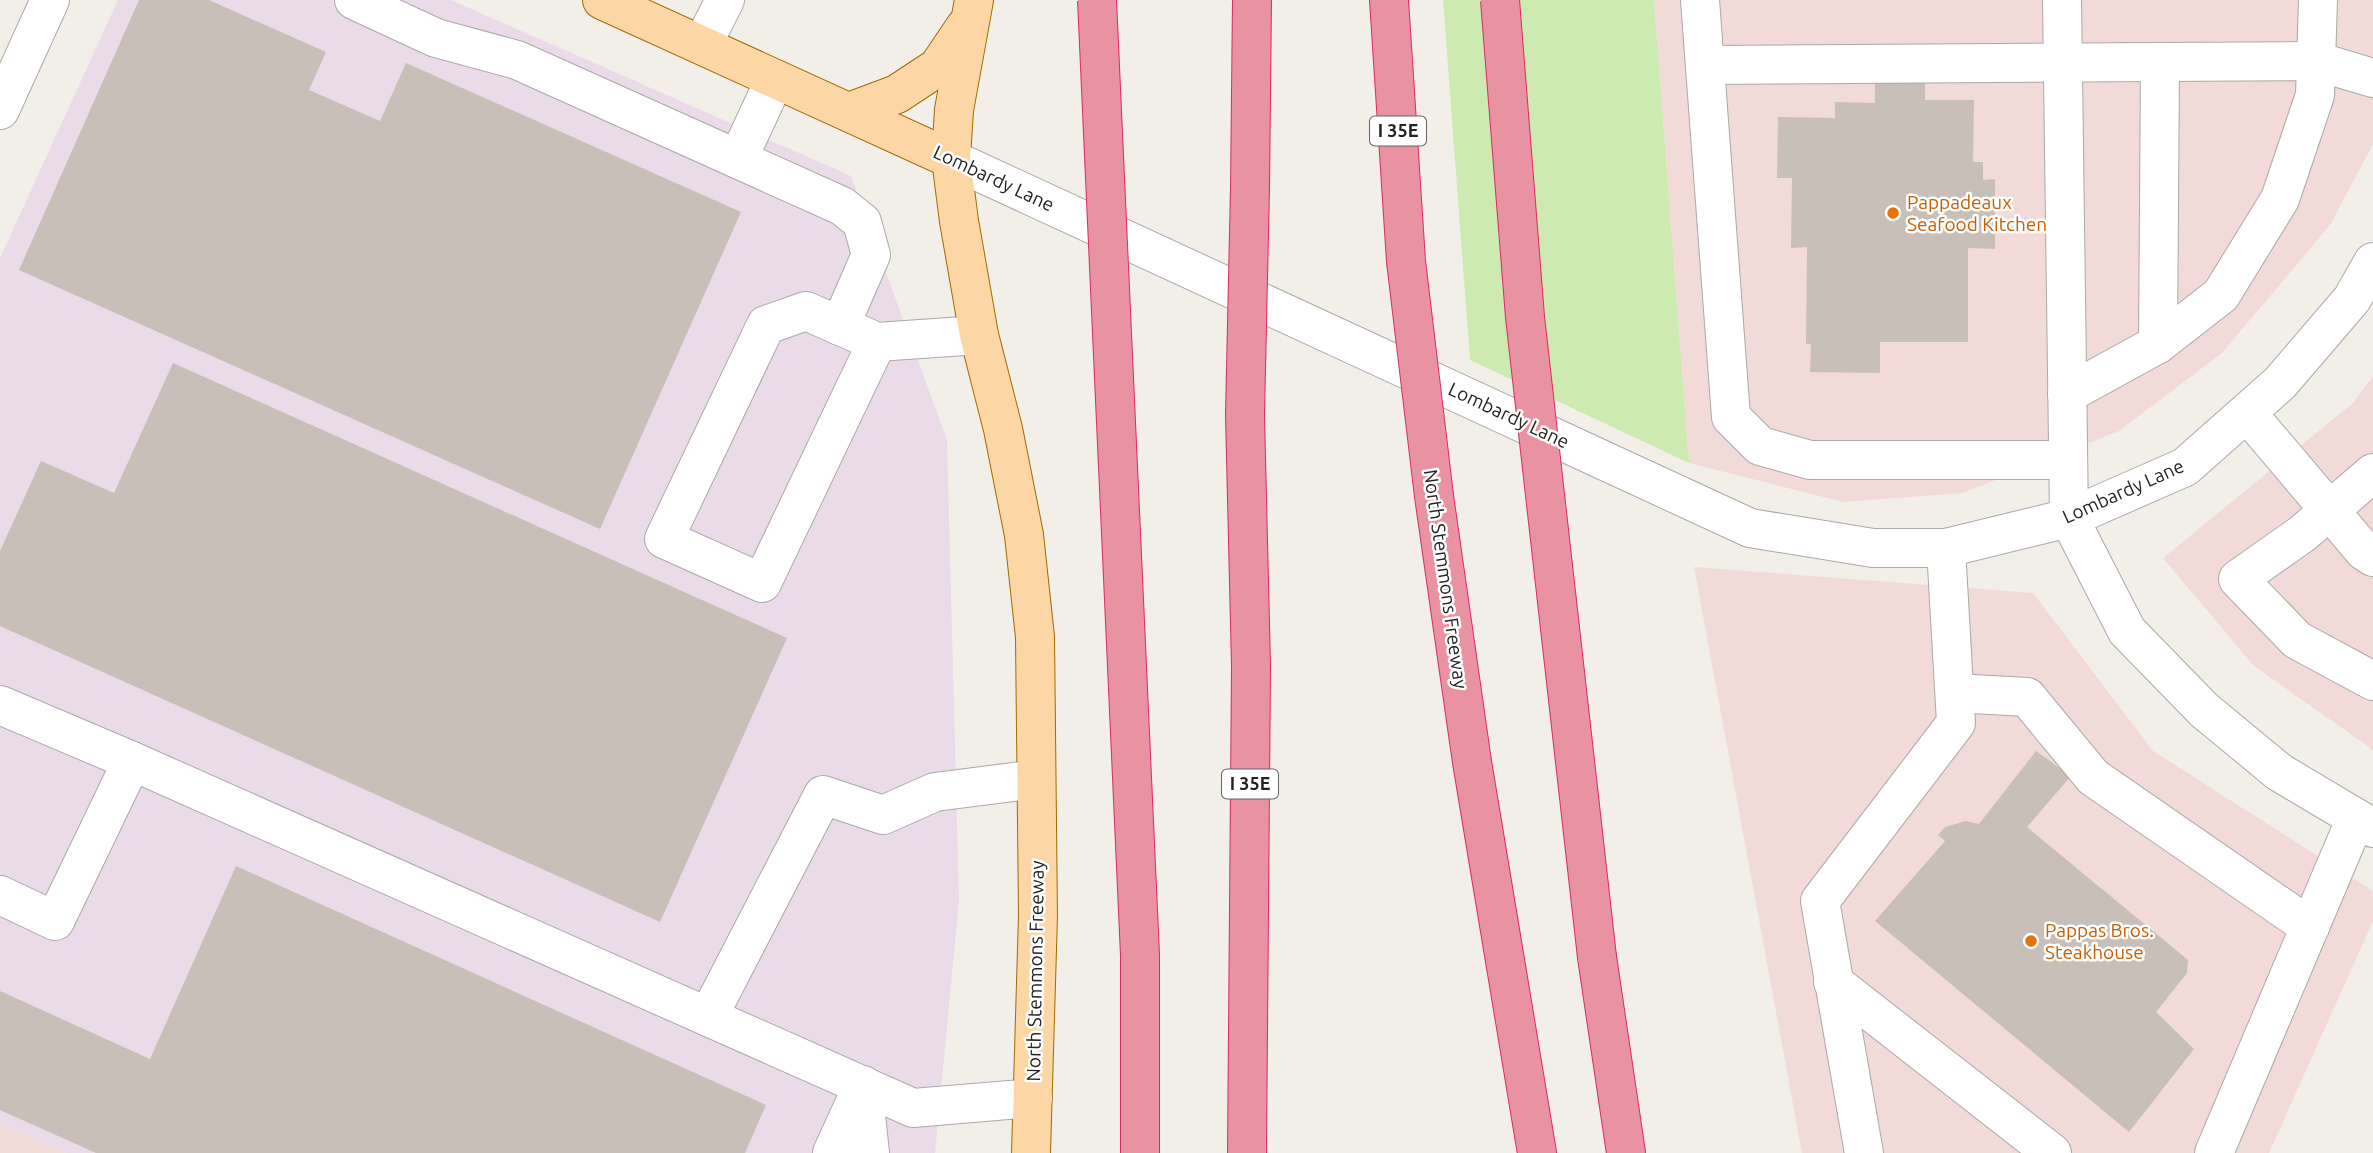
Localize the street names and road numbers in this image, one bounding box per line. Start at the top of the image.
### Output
road number: I 35E [1370,116,1426,146]
street label: Lombardy Lane [930,140,1058,216]
street label: Lombardy Lane [1445,377,1573,453]
street label: Lombardy Lane [2059,454,2187,528]
street label: North Stemmons Freeway [1420,468,1472,690]
road number: I 35E [1222,770,1278,798]
street label: North Stemmons Freeway [1022,860,1048,1082]

